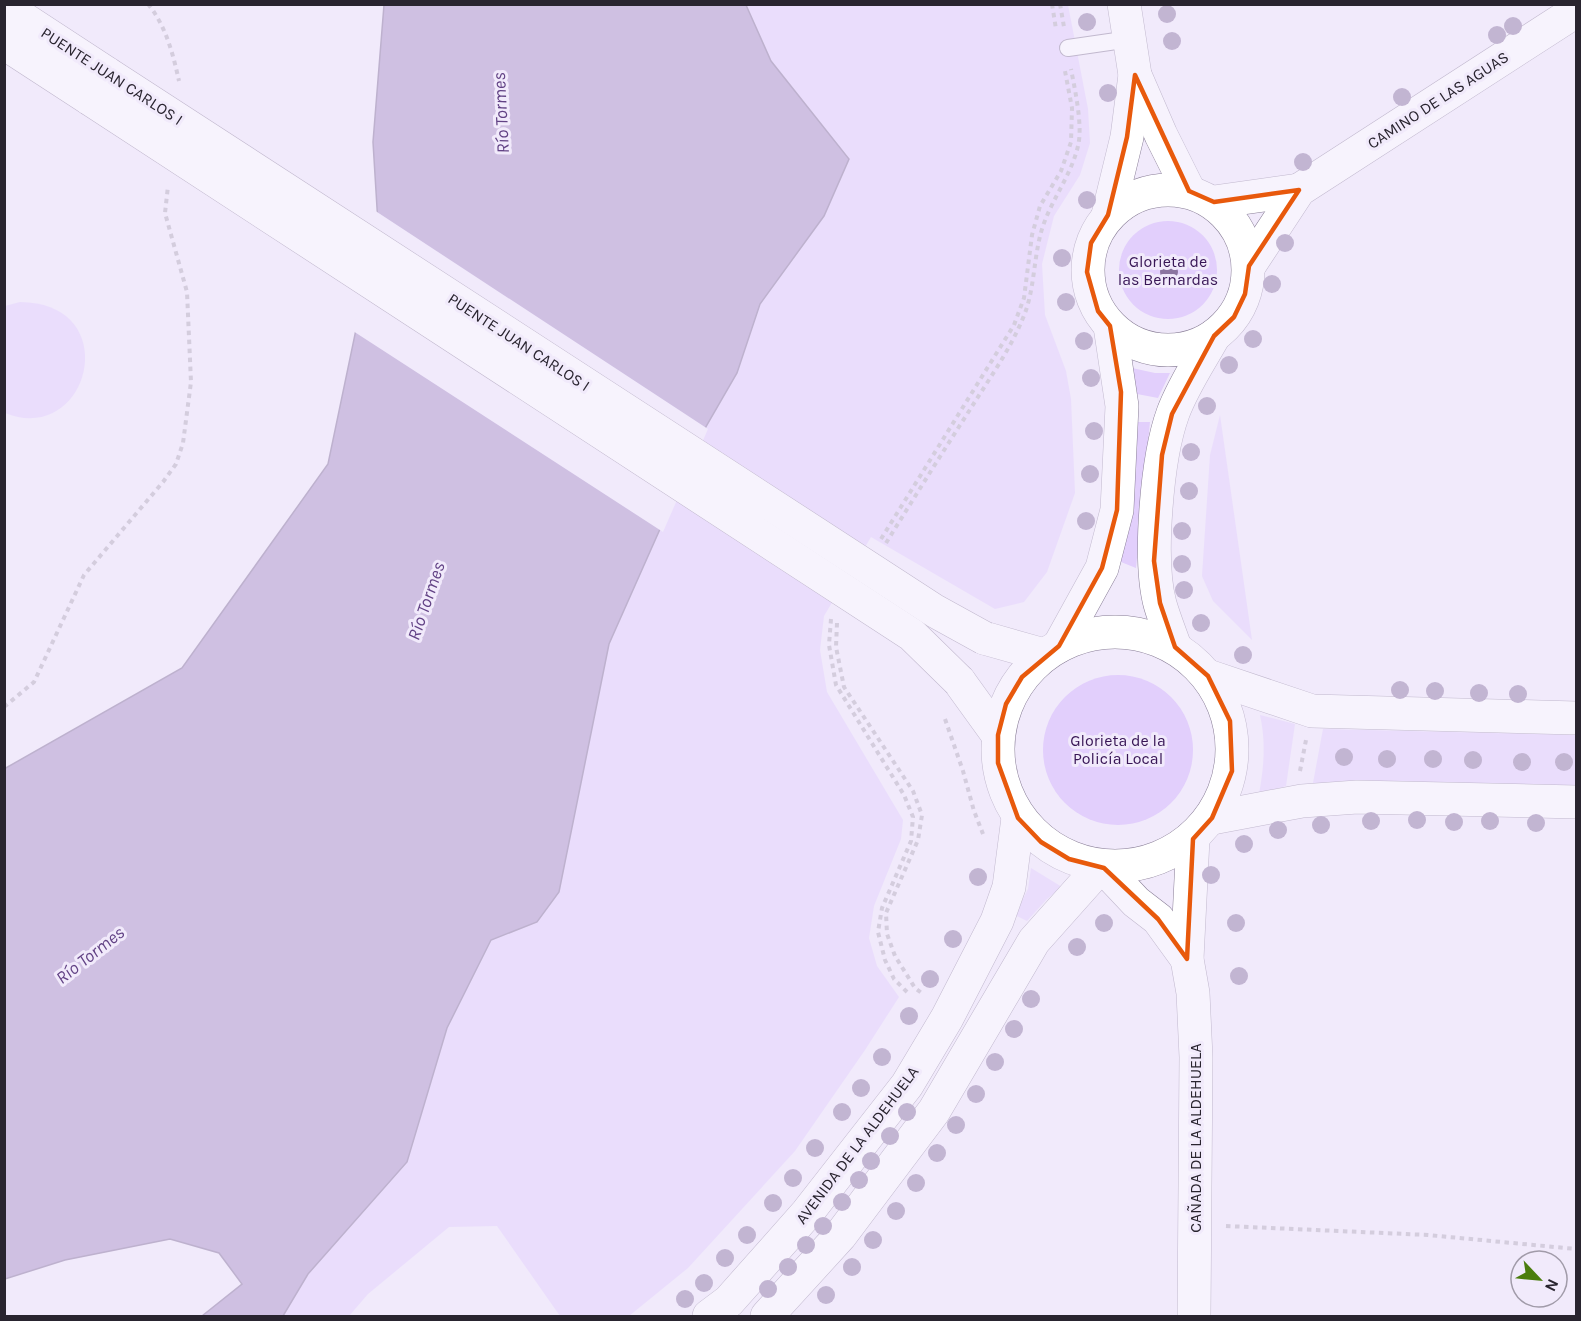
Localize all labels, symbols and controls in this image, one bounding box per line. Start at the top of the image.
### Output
street label: PUENTE JUAN CARLOS I [37,23,187,129]
street label: CAMINO DE LAS AGUAS [1364,47,1512,153]
water label: Río Tormes [488,72,514,154]
park label: Glorieta de las Bernardas [1118,252,1218,289]
street label: PUENTE JUAN CARLOS I [444,289,594,395]
water label: Río Tormes [402,559,450,643]
park label: Glorieta de la Policía Local [1070,731,1166,768]
water label: Río Tormes [51,921,129,989]
street label: CAÑADA DE LA ALDEHUELA [1186,1043,1205,1233]
street label: AVENIDA DE LA ALDEHUELA [791,1062,923,1228]
north arrow [1509,1249,1569,1309]
text: N [1541,1276,1563,1295]

